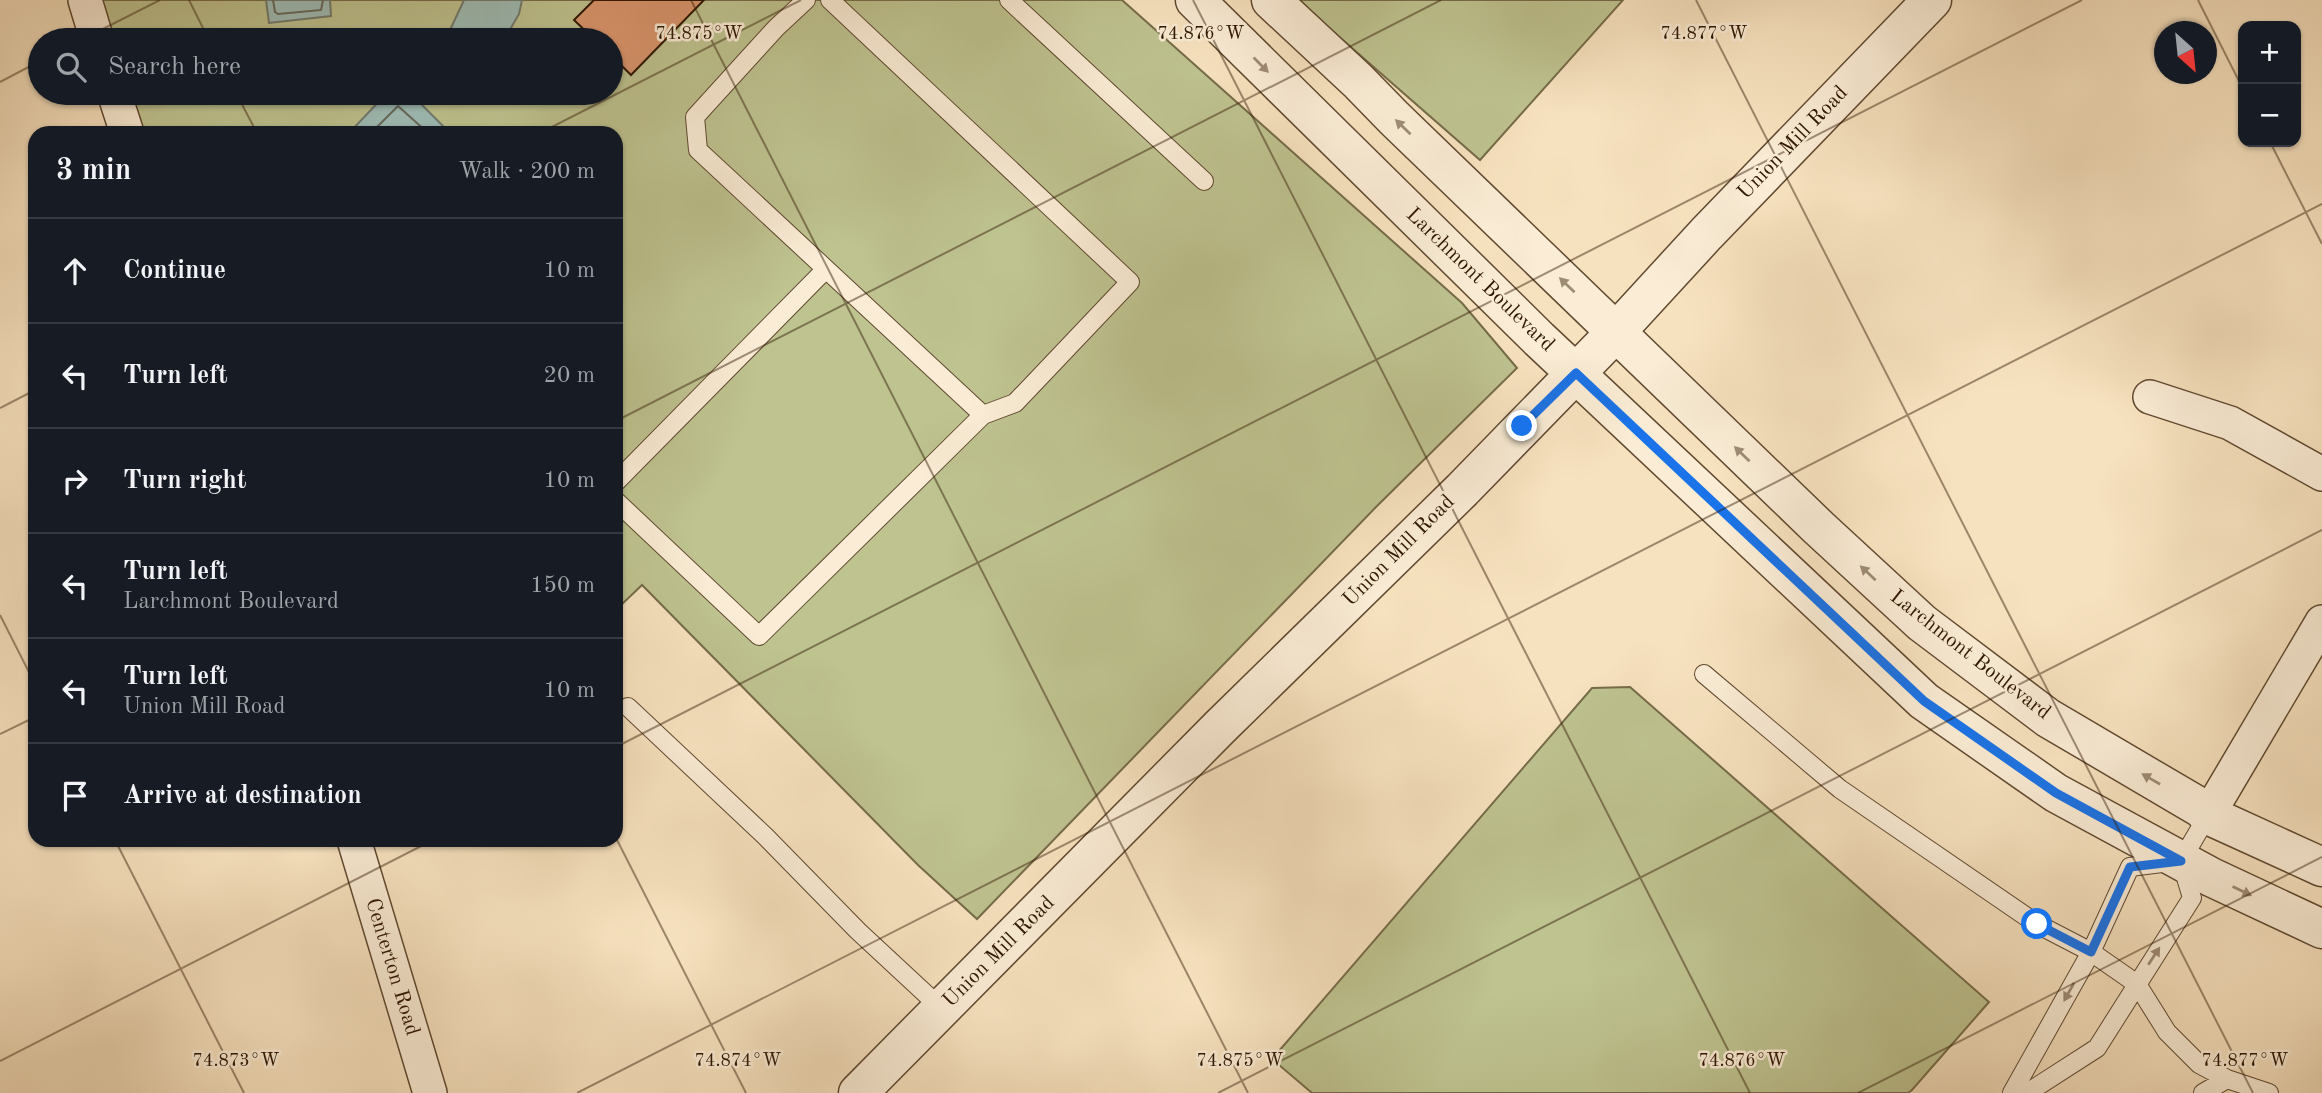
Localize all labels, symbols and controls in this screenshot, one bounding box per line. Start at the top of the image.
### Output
north arrow [2154,21,2217,84]
map controls [2238,21,2301,147]
button: + [2238,21,2301,84]
text: 74.875°W [656,25,742,43]
text: 74.876°W [1158,25,1244,43]
text: 74.877°W [1661,25,1747,43]
search box [28,28,623,105]
icon: search [52,48,90,86]
text: Search here [108,54,241,80]
one-way arrow [1253,57,1269,73]
street label: Union Mill Road [1734,82,1852,204]
button: − [2238,84,2301,147]
one-way arrow [1395,119,1411,135]
text: 3 min [56,156,131,186]
text: Walk · 200 m [459,160,595,183]
street label: Larchmont Boulevard [1402,204,1558,356]
icon: ahead [56,252,94,290]
text: Continue [123,258,226,284]
text: 10 m [544,259,595,282]
one-way arrow [1558,276,1575,293]
icon: left [56,357,94,395]
text: Turn left [123,363,228,389]
text: 20 m [544,364,595,387]
route end [1506,410,1537,441]
one-way arrow [1734,447,1751,463]
icon: right [56,462,94,500]
text: Turn right [123,468,246,494]
text: 10 m [544,469,595,492]
street label: Union Mill Road [1339,491,1459,611]
text: Turn left [123,559,228,585]
one-way arrow [1860,566,1877,582]
icon: left [56,567,94,605]
text: 150 m [530,574,595,597]
street label: Larchmont Boulevard [1886,586,2054,724]
text: Larchmont Boulevard [123,590,339,613]
text: Turn left [123,664,228,690]
icon: left [56,672,94,710]
text: 10 m [544,679,595,702]
text: Union Mill Road [123,695,285,718]
one-way arrow [2141,773,2160,785]
icon: arrive [56,777,94,815]
text: Arrive at destination [123,783,362,809]
one-way arrow [2232,886,2252,897]
street label: Union Mill Road [939,892,1059,1012]
street label: Centerton Road [361,896,423,1038]
route start [2021,908,2052,939]
one-way arrow [2148,947,2161,966]
one-way arrow [2063,982,2074,1002]
text: 74.873°W [193,1052,279,1070]
text: 74.874°W [695,1052,781,1070]
text: 74.875°W [1197,1052,1283,1070]
text: 74.876°W [1699,1052,1785,1070]
text: 74.877°W [2202,1052,2288,1070]

